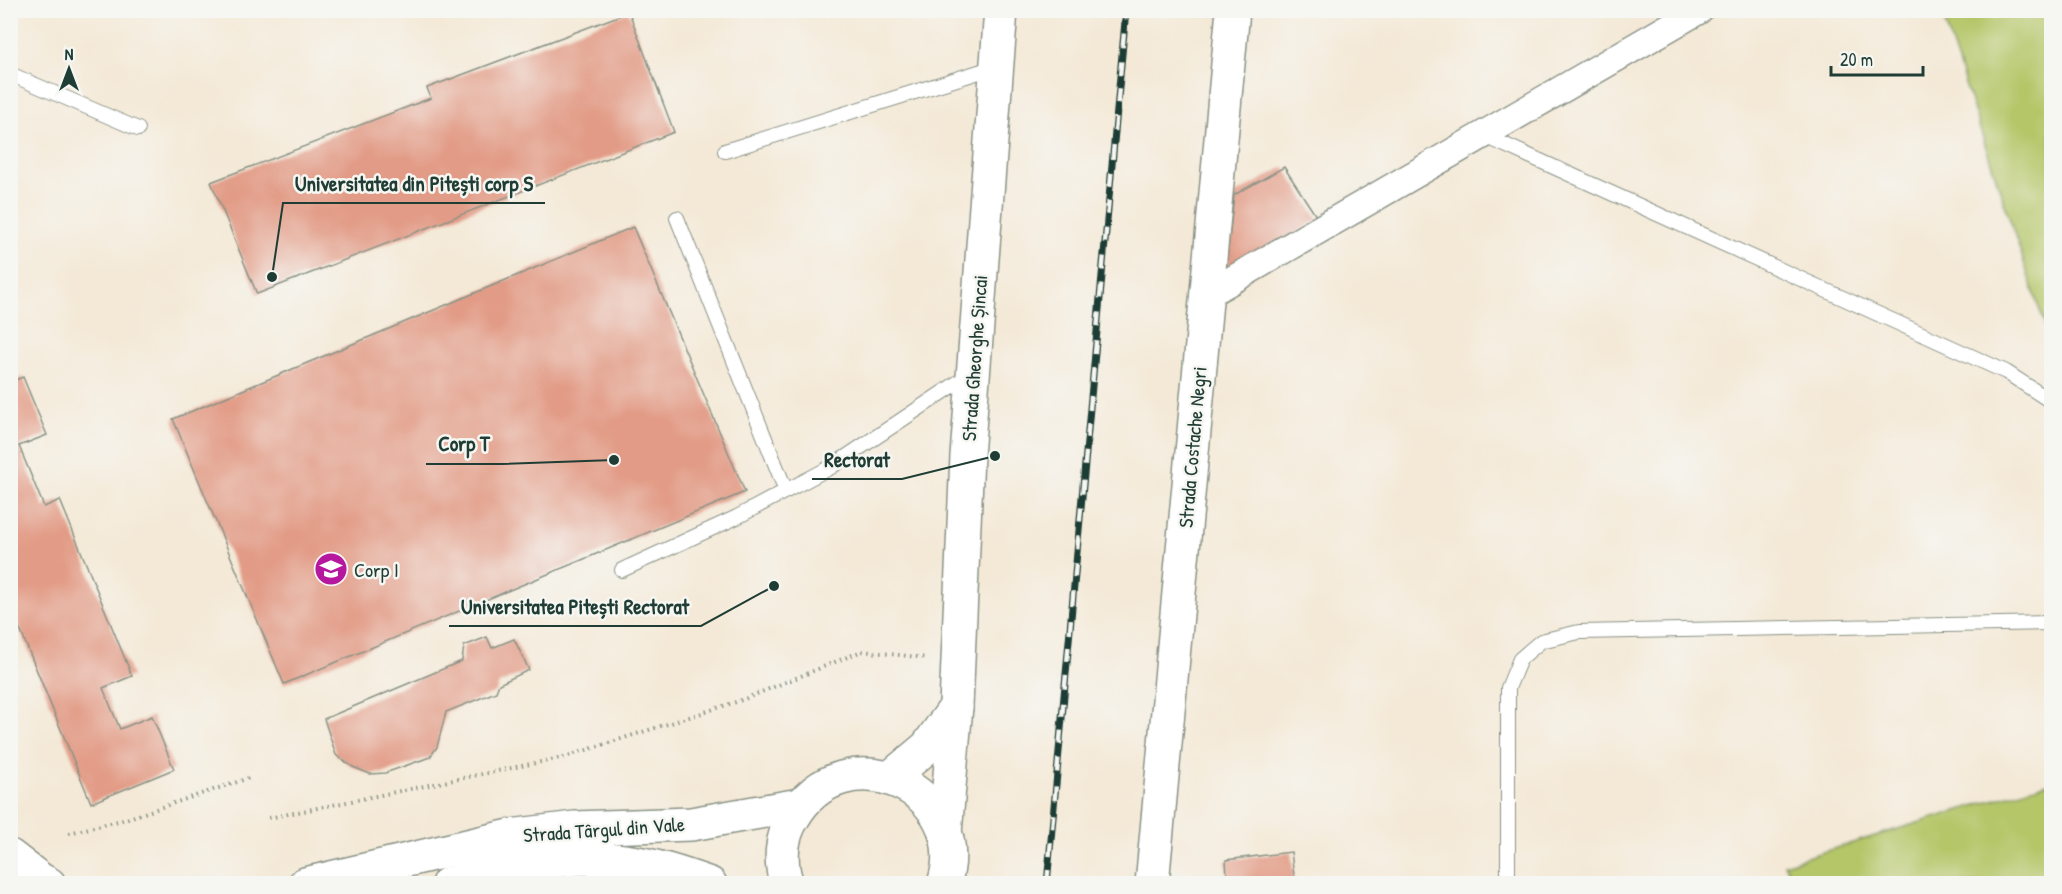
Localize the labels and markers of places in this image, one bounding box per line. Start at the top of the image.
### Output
callout: Universitatea din Pitești corp S [283,164,545,203]
callout: Corp T [426,425,502,464]
callout: Rectorat [812,440,902,479]
school or university icon: Corp I [313,551,349,587]
place label: Corp I [354,556,399,583]
callout: Universitatea Pitești Rectorat [449,587,701,626]

